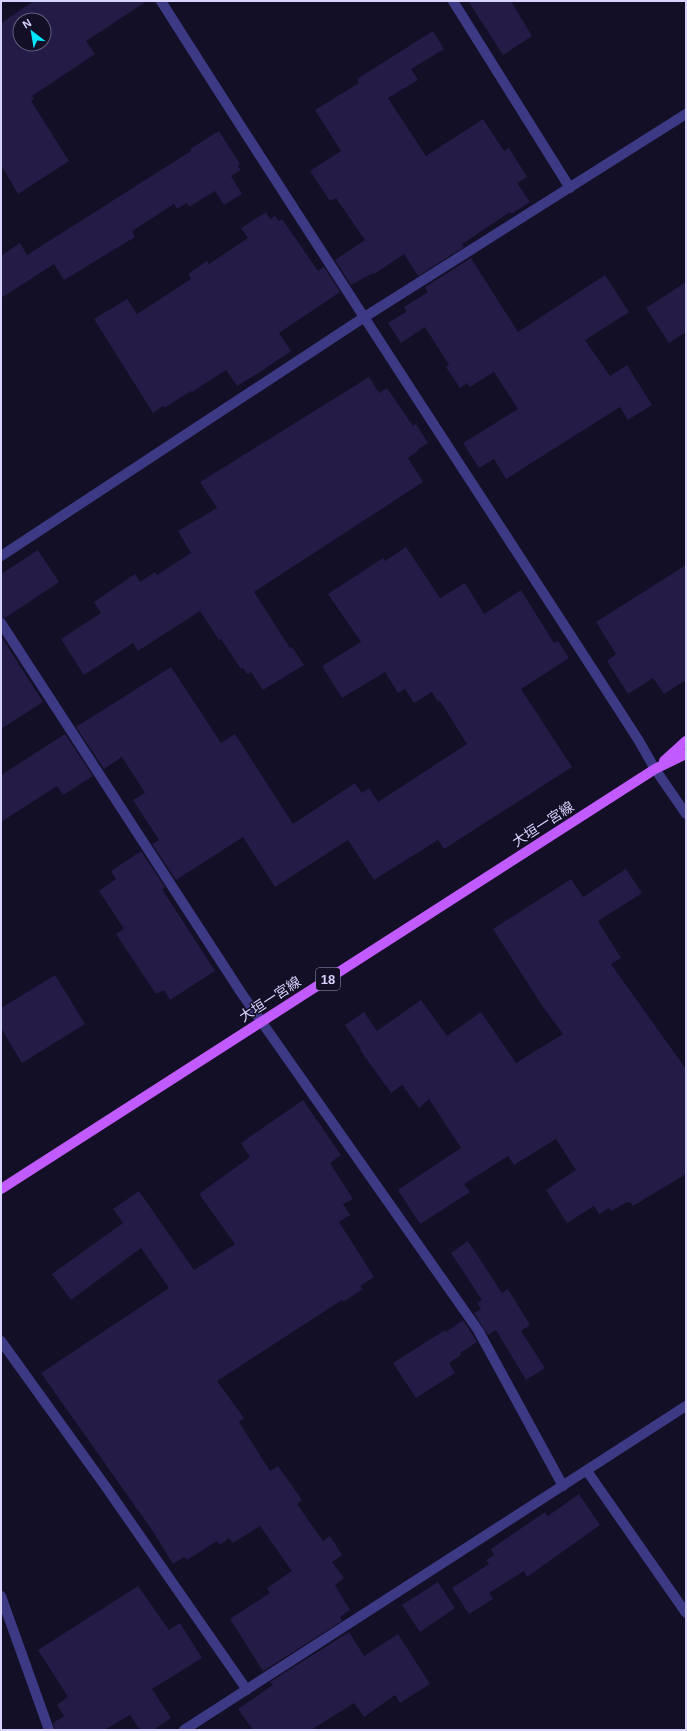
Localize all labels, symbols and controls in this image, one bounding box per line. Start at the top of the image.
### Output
north arrow [12,12,52,52]
text: N [20,16,33,31]
street label: 大垣一宮線 [509,798,577,850]
road number: 18 [316,968,340,990]
street label: 大垣一宮線 [236,973,304,1025]

